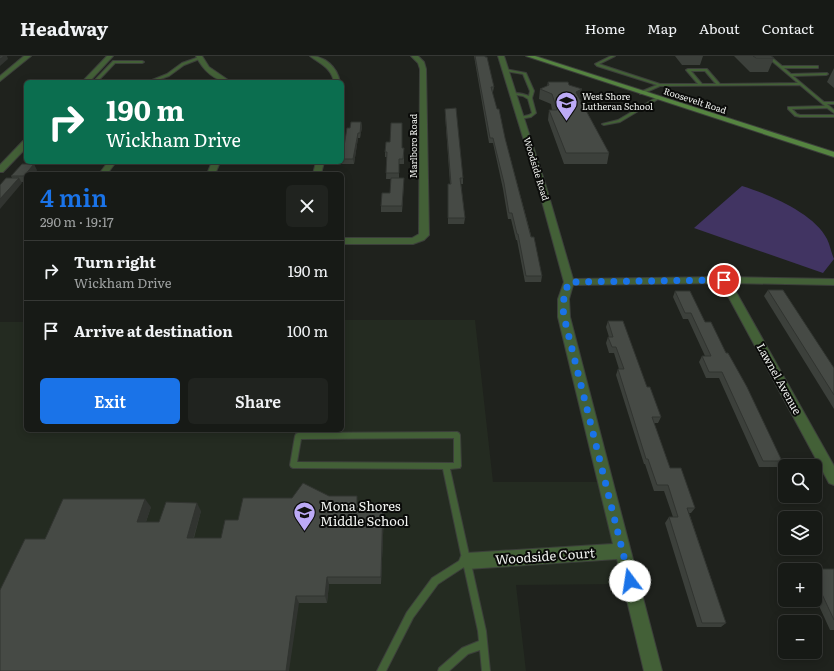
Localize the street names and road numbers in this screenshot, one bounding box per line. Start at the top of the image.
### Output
street label: Roosevelt Road [662,83,729,117]
street label: Marlboro Road [406,113,420,178]
street label: Woodside Road [521,135,553,203]
street label: Lawnel Avenue [754,340,806,417]
street label: Woodside Court [494,542,596,568]

